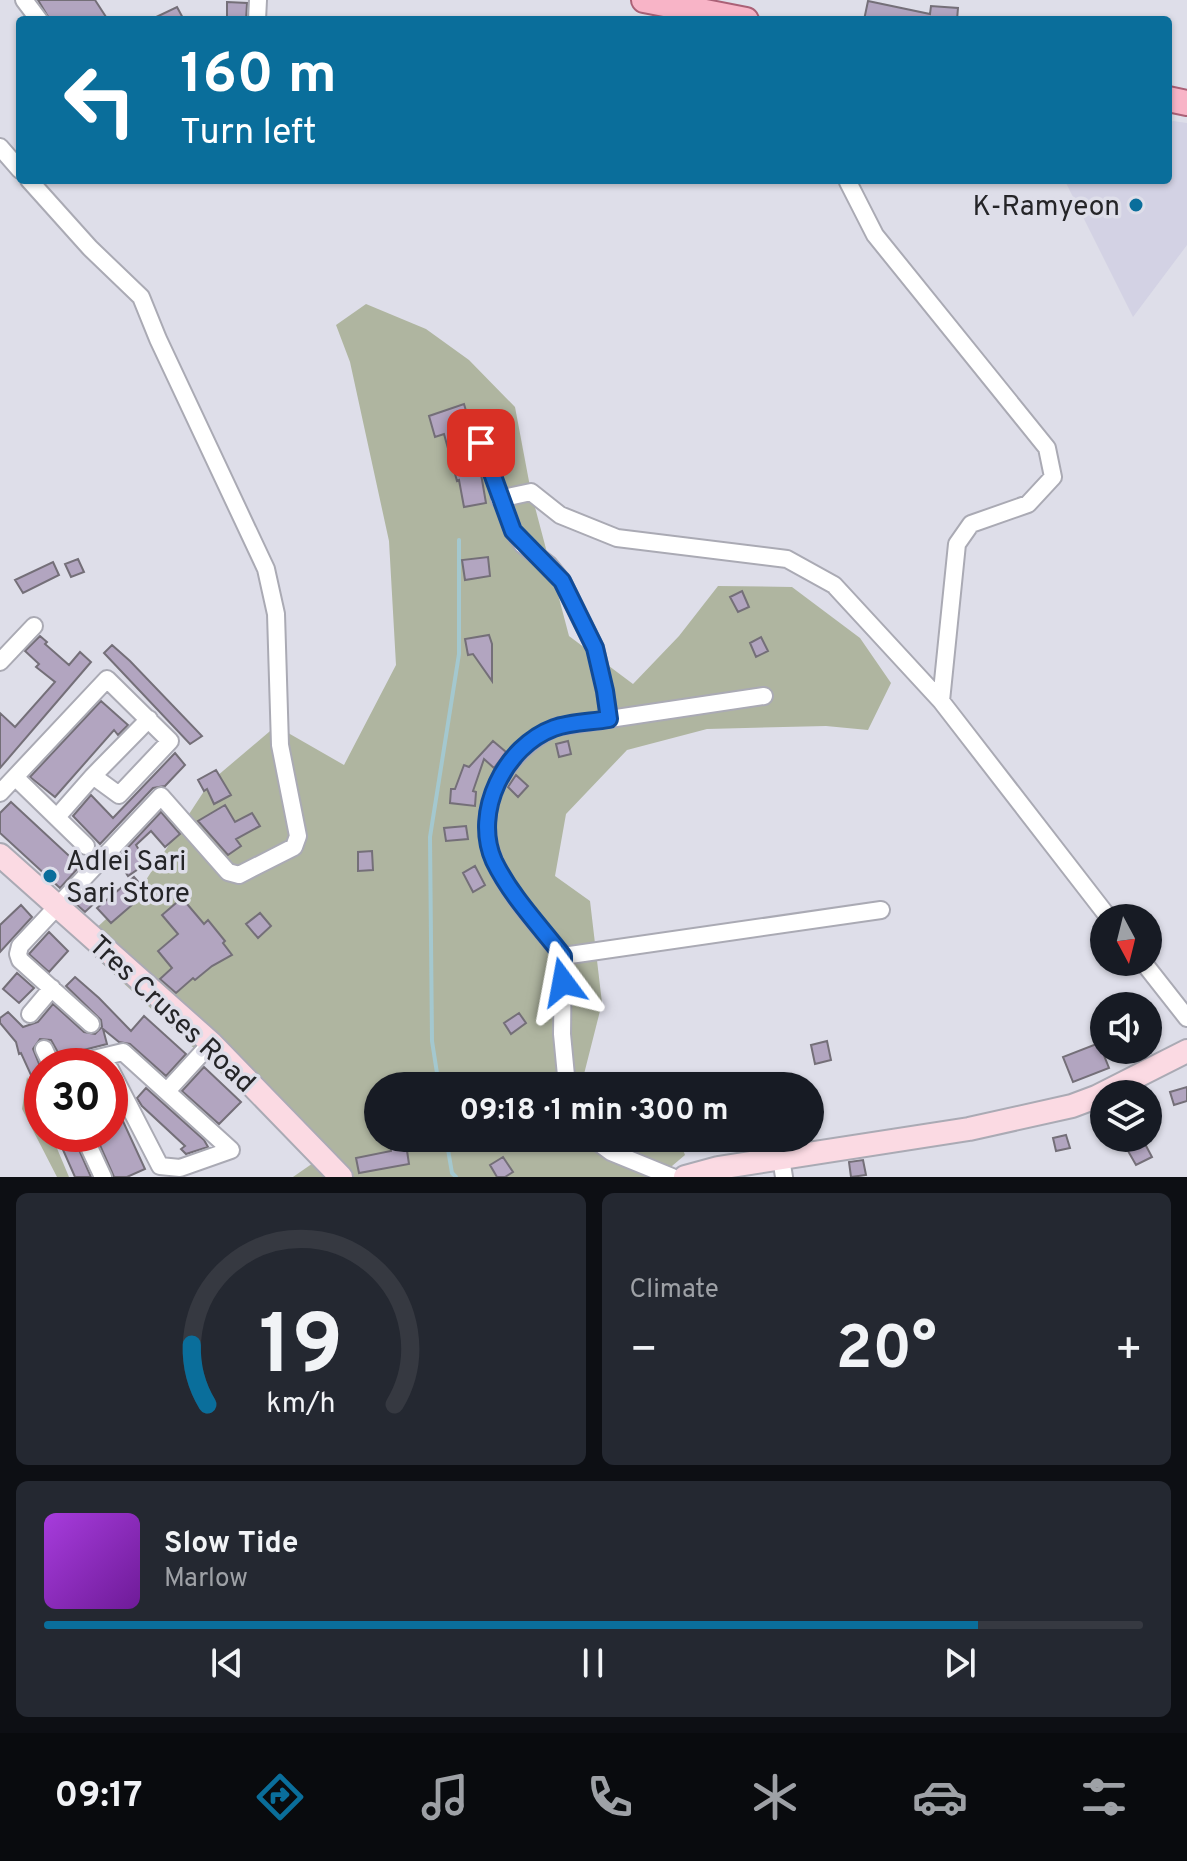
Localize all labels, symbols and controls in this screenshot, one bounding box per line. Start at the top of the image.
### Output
text: 160 m [180,42,337,112]
icon: left [48,48,152,152]
text: Turn left [180,111,317,157]
place label: K-Ramyeon [972,190,1120,226]
marker: K-Ramyeon [1127,196,1145,214]
pin [447,409,515,477]
icon: arrive [459,421,503,465]
place label: Adlei Sari Sari Store [66,845,190,913]
marker: Adlei Sari Sari Store [41,867,59,885]
north arrow [1090,904,1162,976]
map controls [1090,904,1162,1152]
street label: Tres Cruses Road [80,929,262,1102]
position arrow [521,940,605,1024]
button: sound [1090,992,1162,1064]
speed limit sign: 30 [24,1048,128,1152]
button: layers [1090,1080,1162,1152]
text: 09:18 · 1 min · 300 m [459,1093,729,1130]
text: Climate [630,1274,719,1307]
text: 19 [259,1298,343,1403]
text: 20° [836,1314,937,1390]
text: − [630,1324,658,1380]
text: + [1115,1324,1143,1380]
text: km/h [266,1387,335,1423]
text: Slow Tide [164,1526,298,1563]
text: Marlow [164,1563,248,1596]
icon: previous [205,1641,249,1685]
icon: pause [571,1641,615,1685]
icon: next [938,1641,982,1685]
icon: directions [252,1769,308,1825]
icon: music [417,1769,473,1825]
icon: phone [582,1769,638,1825]
icon: climate [747,1769,803,1825]
icon: car [912,1769,968,1825]
icon: filters [1076,1769,1132,1825]
text: 09:17 [54,1774,143,1820]

